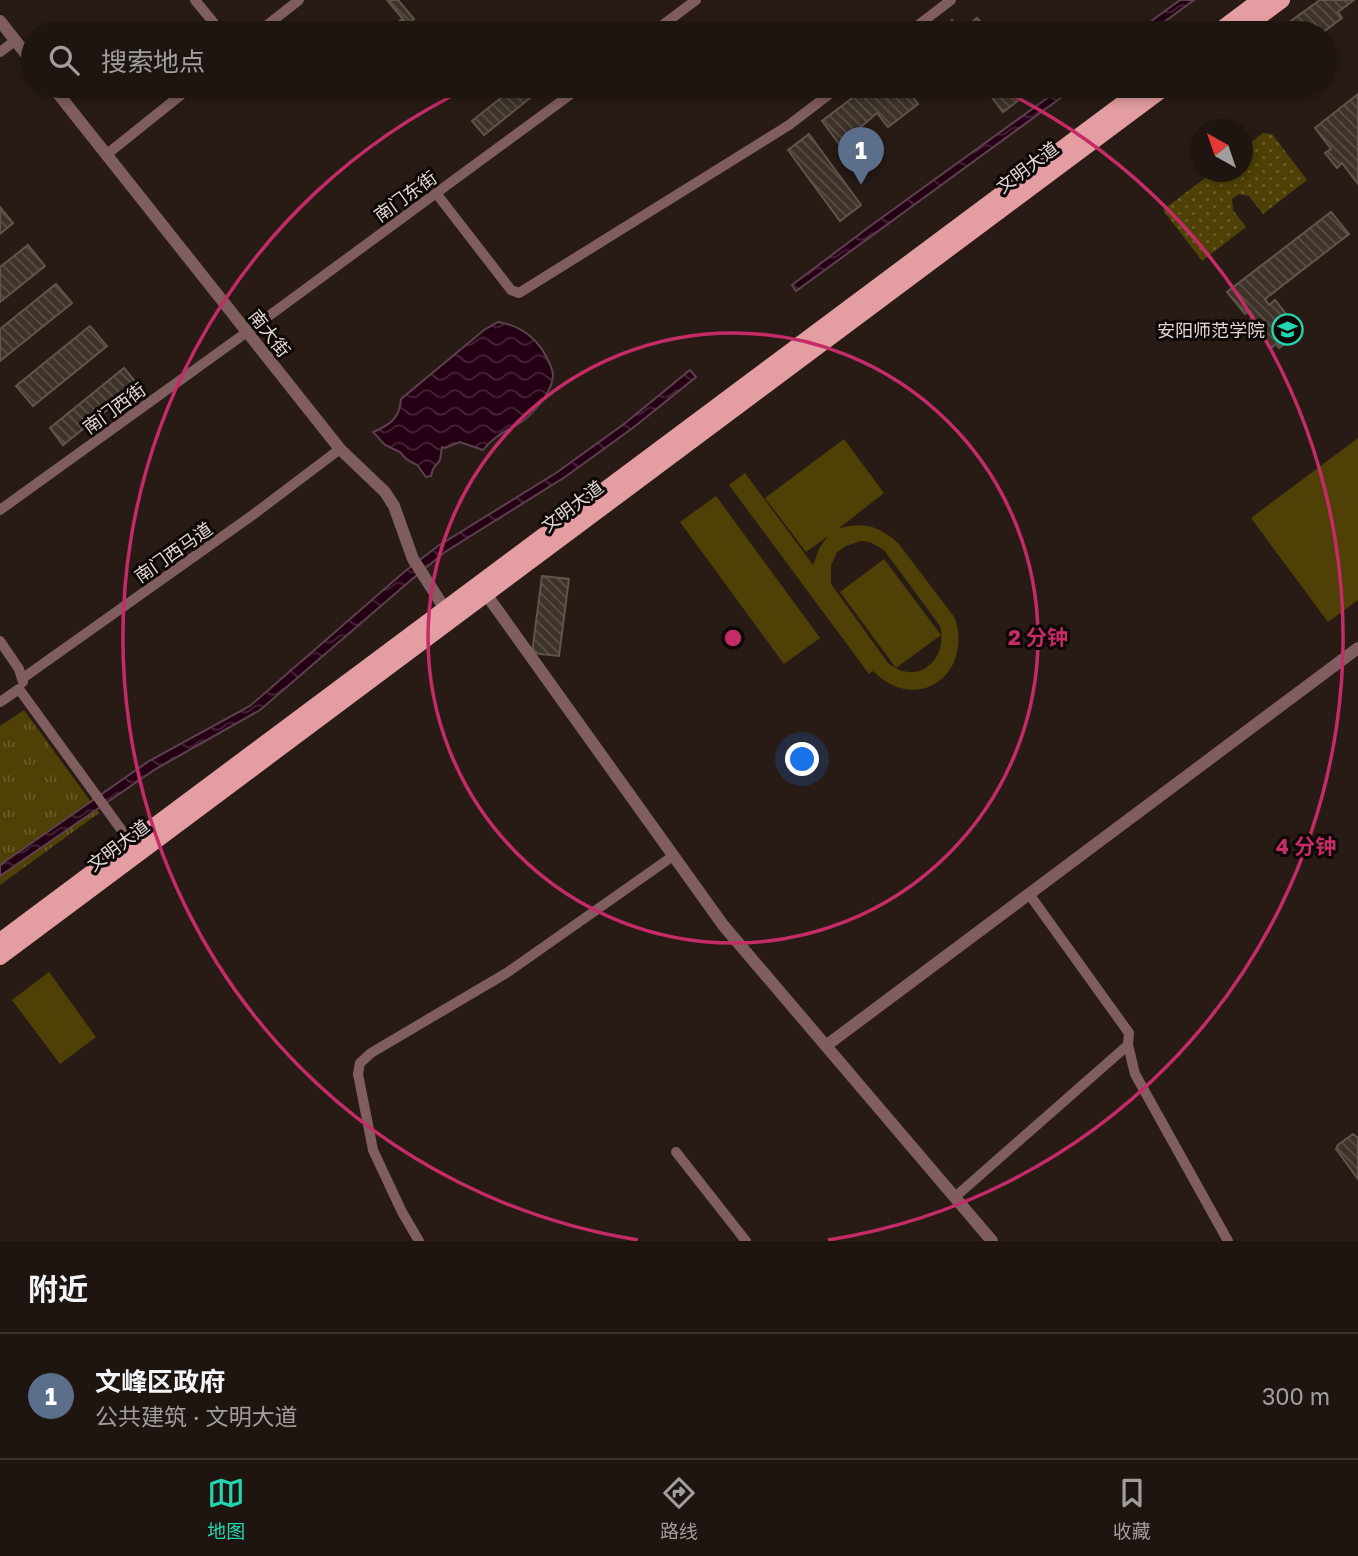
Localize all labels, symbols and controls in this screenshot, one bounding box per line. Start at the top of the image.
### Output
search box [21,21,1337,98]
icon: search [45,41,83,79]
text: 搜索地点 [101,46,205,77]
north arrow [1190,119,1253,182]
pin: 1 [838,127,884,185]
street label: 文明大道 [992,137,1062,197]
street label: 南门东街 [369,166,441,226]
street label: 南大街 [245,305,295,361]
school or university icon: 安阳师范学院 [1271,313,1305,347]
place label: 安阳师范学院 [1157,319,1265,341]
street label: 南门西街 [78,378,150,438]
street label: 文明大道 [537,476,607,536]
street label: 南门西马道 [130,517,216,587]
text: 2 分钟 [1008,624,1068,650]
centre of rings [721,626,745,650]
your location [785,742,819,776]
street label: 文明大道 [83,815,153,875]
text: 4 分钟 [1276,833,1336,859]
text: 附近 [28,1271,88,1307]
text: 文峰区政府 [95,1366,225,1397]
text: 1 [45,1382,57,1410]
text: 300 m [1262,1382,1330,1410]
text: 公共建筑 · 文明大道 [95,1402,297,1430]
tab: 地图 [207,1474,245,1543]
tab: 路线 [660,1474,698,1543]
tab: 收藏 [1113,1474,1151,1543]

